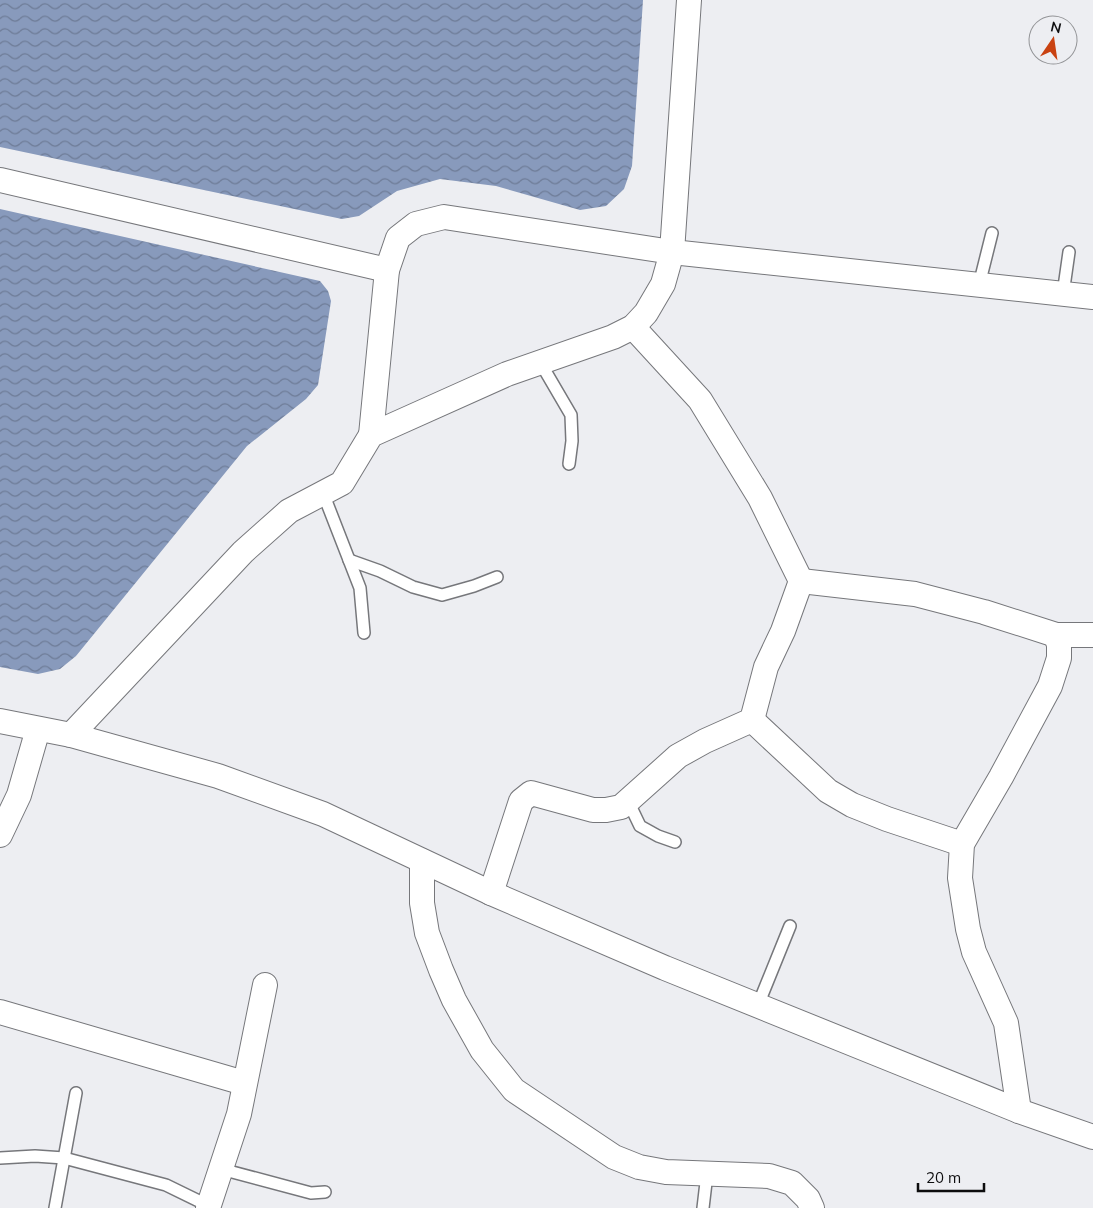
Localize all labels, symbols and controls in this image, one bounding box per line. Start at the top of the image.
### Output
north arrow [1028,15,1078,65]
text: N [1049,17,1063,37]
scale bar [918,1160,984,1192]
text: 20 m [926,1168,961,1187]

